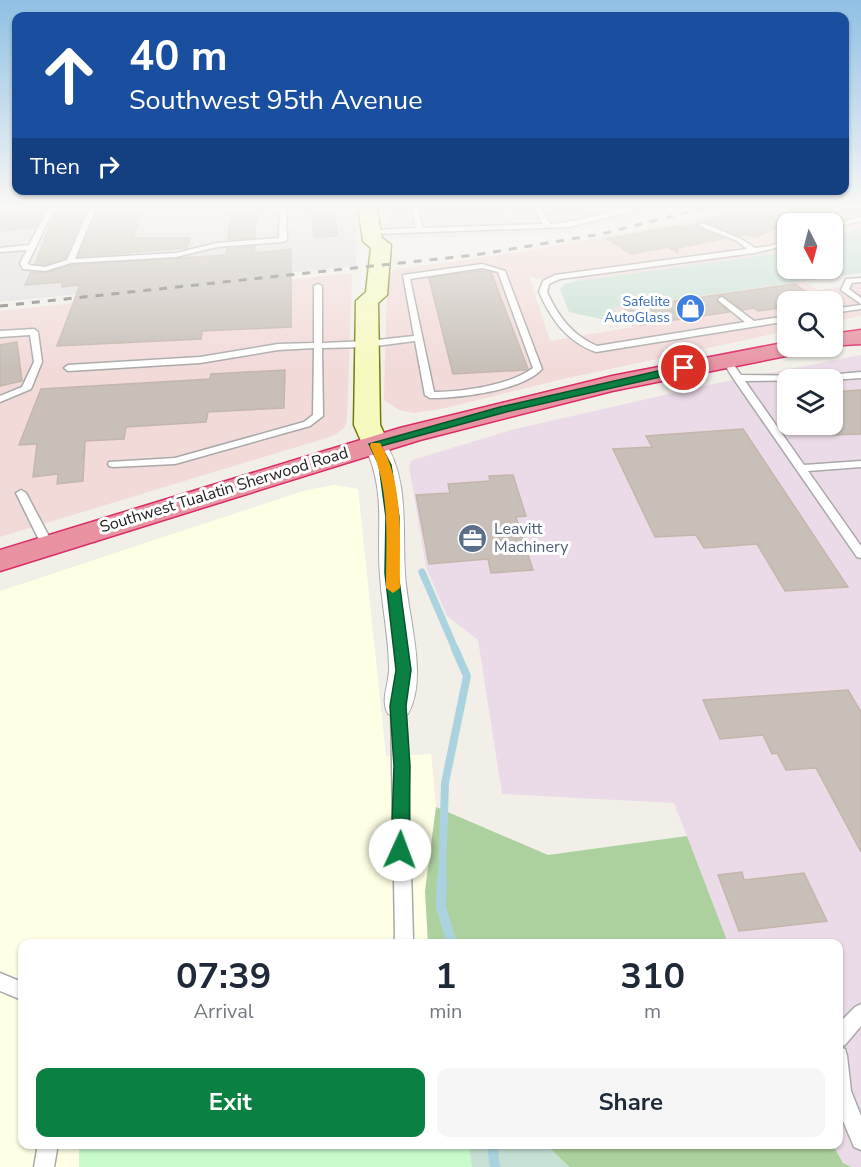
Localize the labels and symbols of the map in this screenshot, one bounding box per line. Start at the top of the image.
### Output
north arrow [777,213,843,279]
place label: Safelite AutoGlass [604,292,670,327]
shop icon: Safelite AutoGlass [675,293,707,325]
pin [658,342,709,393]
street label: Southwest Tualatin Sherwood Road [97,442,351,538]
place label: Leavitt Machinery [494,518,569,558]
office icon: Leavitt Machinery [457,522,489,554]
position arrow [368,818,432,882]

